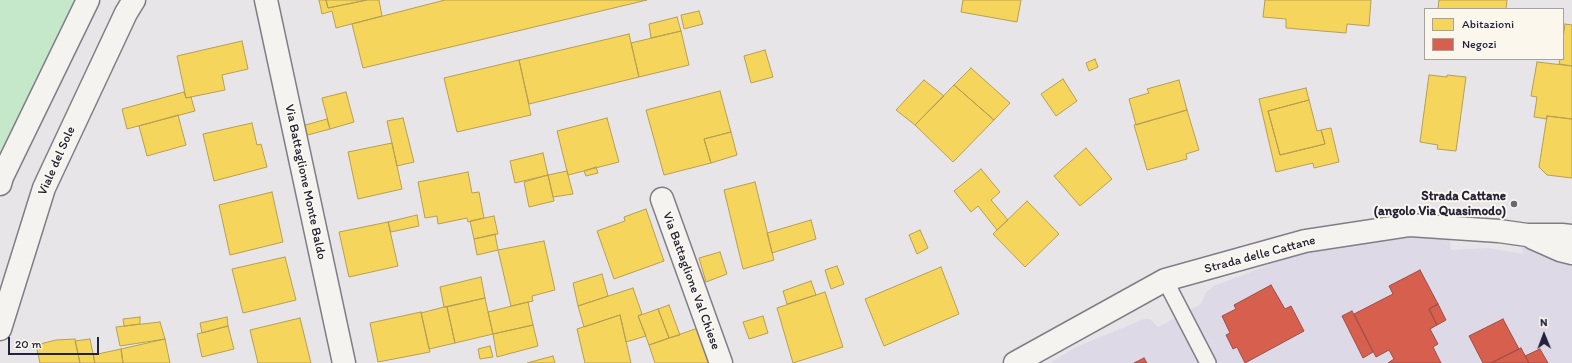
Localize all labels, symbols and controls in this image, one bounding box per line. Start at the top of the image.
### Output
legend [1424,8,1564,60]
text: Abitazioni [1462,17,1514,31]
text: Negozi [1462,37,1497,51]
street label: Via Battaglione Monte Baldo [281,103,329,261]
street label: Viale del Sole [35,124,79,198]
place label: Strada Cattane (angolo Via Quasimodo) [1374,189,1506,220]
marker: Strada Cattane (angolo Via Quasimodo) [1509,199,1519,209]
street label: Via Battaglione Val Chiese [659,210,723,352]
street label: Strada delle Cattane [1203,233,1317,277]
north arrow [1524,315,1564,355]
text: N [1540,316,1548,329]
scale bar [10,329,101,355]
text: 20 m [15,337,42,351]

